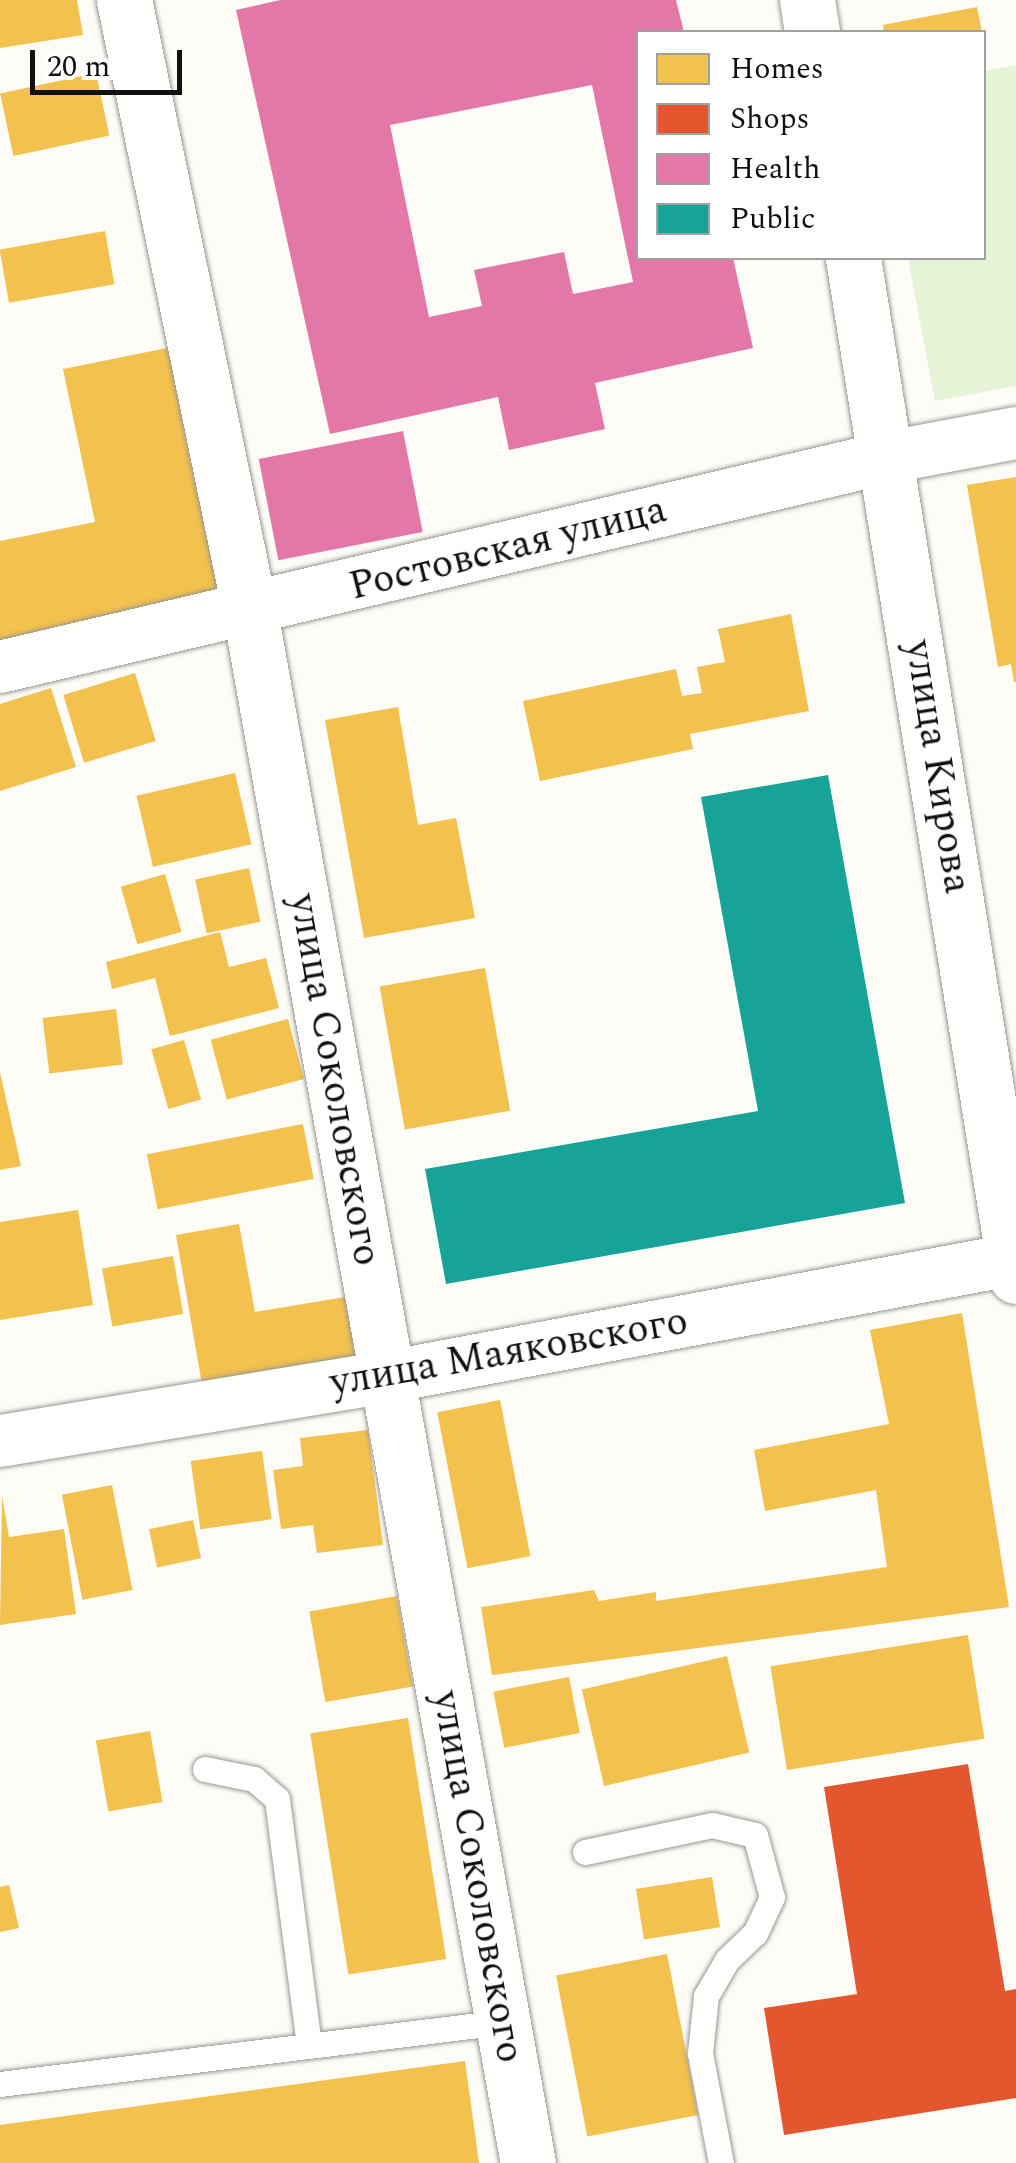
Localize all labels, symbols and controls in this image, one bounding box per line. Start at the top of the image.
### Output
scale bar [35,30,188,92]
legend [636,30,986,260]
text: 20 m [47,44,110,90]
text: Homes [730,46,824,92]
text: Shops [730,96,810,142]
text: Health [730,146,820,192]
text: Public [730,196,815,242]
street label: Ростовская улица [344,486,672,612]
street label: улица Кирова [893,637,981,897]
street label: улица Соколовского [278,890,390,1270]
street label: улица Маяковского [326,1298,692,1408]
street label: улица Соколовского [421,1687,533,2067]

